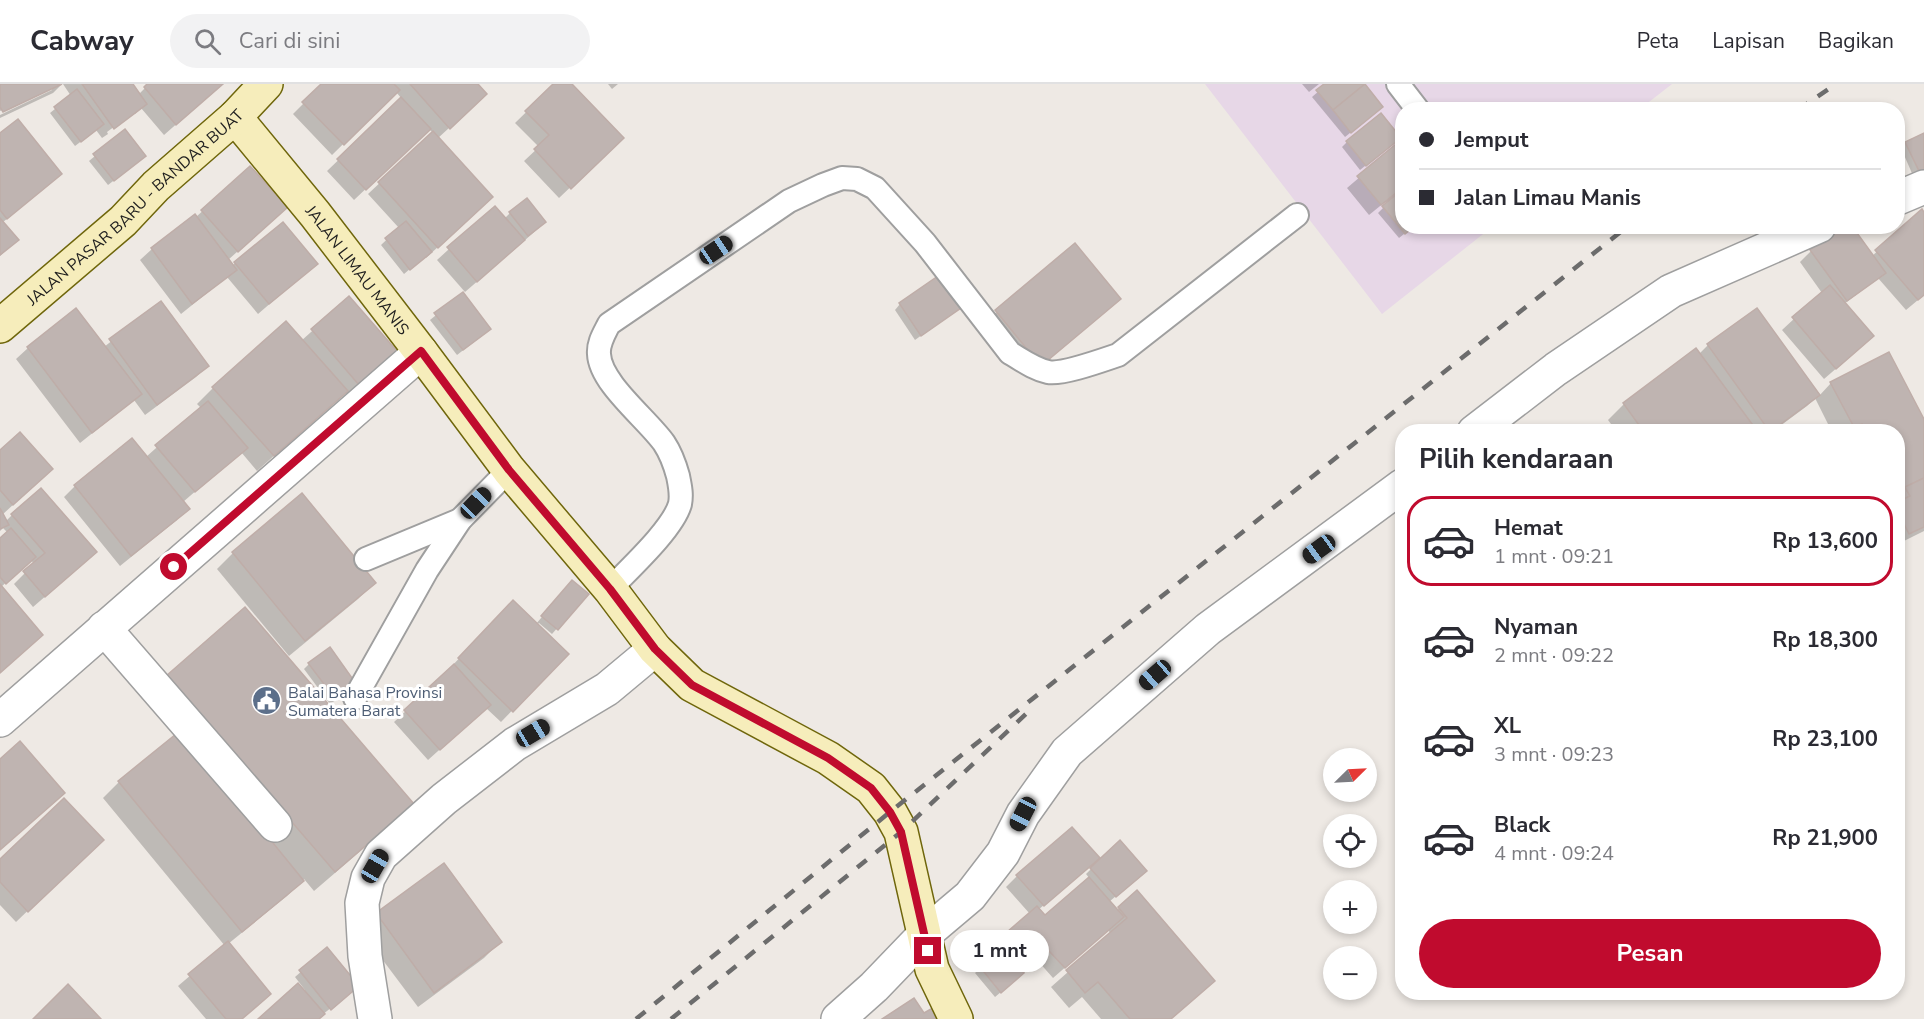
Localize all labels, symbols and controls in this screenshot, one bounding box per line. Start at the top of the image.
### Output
search box [170,14,590,68]
text: Cabway [30,22,134,60]
icon: search [191,25,224,58]
text: Cari di sini [239,26,340,56]
text: Peta [1637,27,1679,55]
text: Lapisan [1712,27,1785,55]
text: Bagikan [1818,27,1894,55]
street label: JALAN PASAR BARU - BANDAR BUAT [21,104,249,311]
text: Jemput [1455,125,1528,155]
text: Jalan Limau Manis [1455,183,1641,213]
street label: JALAN LIMAU MANIS [300,200,414,340]
car [696,232,736,268]
text: Pilih kendaraan [1419,441,1613,478]
car [457,484,495,522]
text: Hemat [1494,513,1563,543]
icon: car [1422,514,1476,568]
text: Rp 13,600 [1772,526,1878,556]
car [1299,531,1339,567]
text: 1 mnt · 09:21 [1494,543,1614,570]
route start [160,553,187,580]
text: Nyaman [1494,612,1578,642]
icon: car [1422,613,1476,667]
text: Rp 18,300 [1772,625,1878,655]
text: 2 mnt · 09:22 [1494,642,1614,669]
car [1136,656,1174,694]
place label: Balai Bahasa Provinsi Sumatera Barat [288,682,442,722]
public building icon: Balai Bahasa Provinsi Sumatera Barat [251,685,283,717]
text: XL [1494,711,1521,741]
icon: car [1422,712,1476,766]
car [513,716,553,750]
text: Rp 23,100 [1772,724,1878,754]
text: 3 mnt · 09:23 [1494,741,1614,768]
north arrow [1323,748,1377,802]
map controls [1323,748,1377,1000]
car [1007,794,1039,834]
text: Black [1494,810,1550,840]
icon: car [1422,811,1476,865]
button: locate [1323,814,1377,868]
text: Rp 21,900 [1772,823,1878,853]
text: 4 mnt · 09:24 [1494,840,1614,867]
car [358,846,392,886]
button: + [1323,880,1377,934]
button: Pesan [1419,919,1881,988]
callout: 1 mnt [949,930,1048,972]
route end [914,937,941,964]
text: 1 mnt [972,937,1027,964]
button: − [1323,946,1377,1000]

